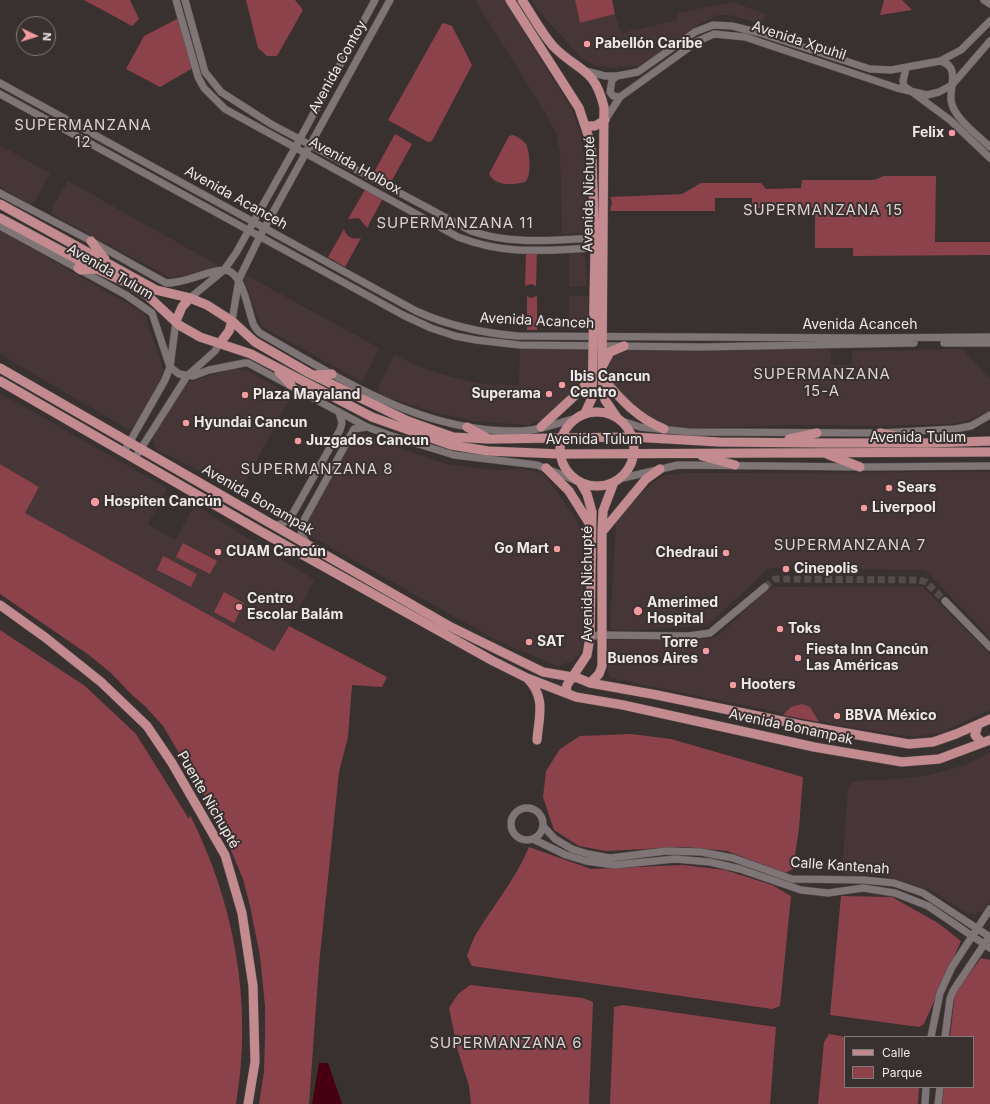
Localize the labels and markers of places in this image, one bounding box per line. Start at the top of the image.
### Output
place label: Pabellón Caribe [595,36,703,52]
marker: Pabellón Caribe [582,39,592,49]
place label: Felix [912,125,944,141]
marker: Felix [947,128,957,138]
place label: Ibis Cancun Centro [570,369,651,402]
marker: Ibis Cancun Centro [557,380,567,390]
place label: Superama [471,386,541,402]
place label: Plaza Mayaland [253,387,360,403]
marker: Superama [544,389,554,399]
marker: Plaza Mayaland [240,390,250,400]
place label: Hyundai Cancun [194,415,307,431]
marker: Hyundai Cancun [181,418,191,428]
place label: Juzgados Cancun [306,433,429,449]
marker: Juzgados Cancun [293,436,303,446]
place label: Sears [897,480,936,496]
marker: Sears [884,483,894,493]
place label: Hospiten Cancún [104,494,222,510]
marker: Hospiten Cancún [89,496,101,508]
place label: Liverpool [872,500,936,516]
marker: Liverpool [859,503,869,513]
place label: Go Mart [494,541,549,557]
place label: CUAM Cancún [226,544,326,560]
marker: Go Mart [552,544,562,554]
place label: Chedraui [656,545,718,561]
marker: CUAM Cancún [213,547,223,557]
marker: Chedraui [721,548,731,558]
place label: Cinepolis [794,561,858,577]
marker: Cinepolis [781,564,791,574]
place label: Centro Escolar Balám [247,591,343,624]
place label: Amerimed Hospital [647,595,718,628]
marker: Centro Escolar Balám [234,602,244,612]
marker: Amerimed Hospital [632,605,644,617]
place label: Toks [788,621,821,637]
marker: Toks [775,624,785,634]
place label: SAT [537,634,565,650]
place label: Torre Buenos Aires [607,635,698,668]
marker: SAT [524,637,534,647]
place label: Fiesta Inn Cancún Las Américas [806,642,928,674]
marker: Torre Buenos Aires [701,646,711,656]
marker: Fiesta Inn Cancún Las Américas [793,653,803,663]
place label: Hooters [741,677,796,693]
marker: Hooters [728,680,738,690]
place label: BBVA México [845,708,936,724]
marker: BBVA México [832,711,842,721]

